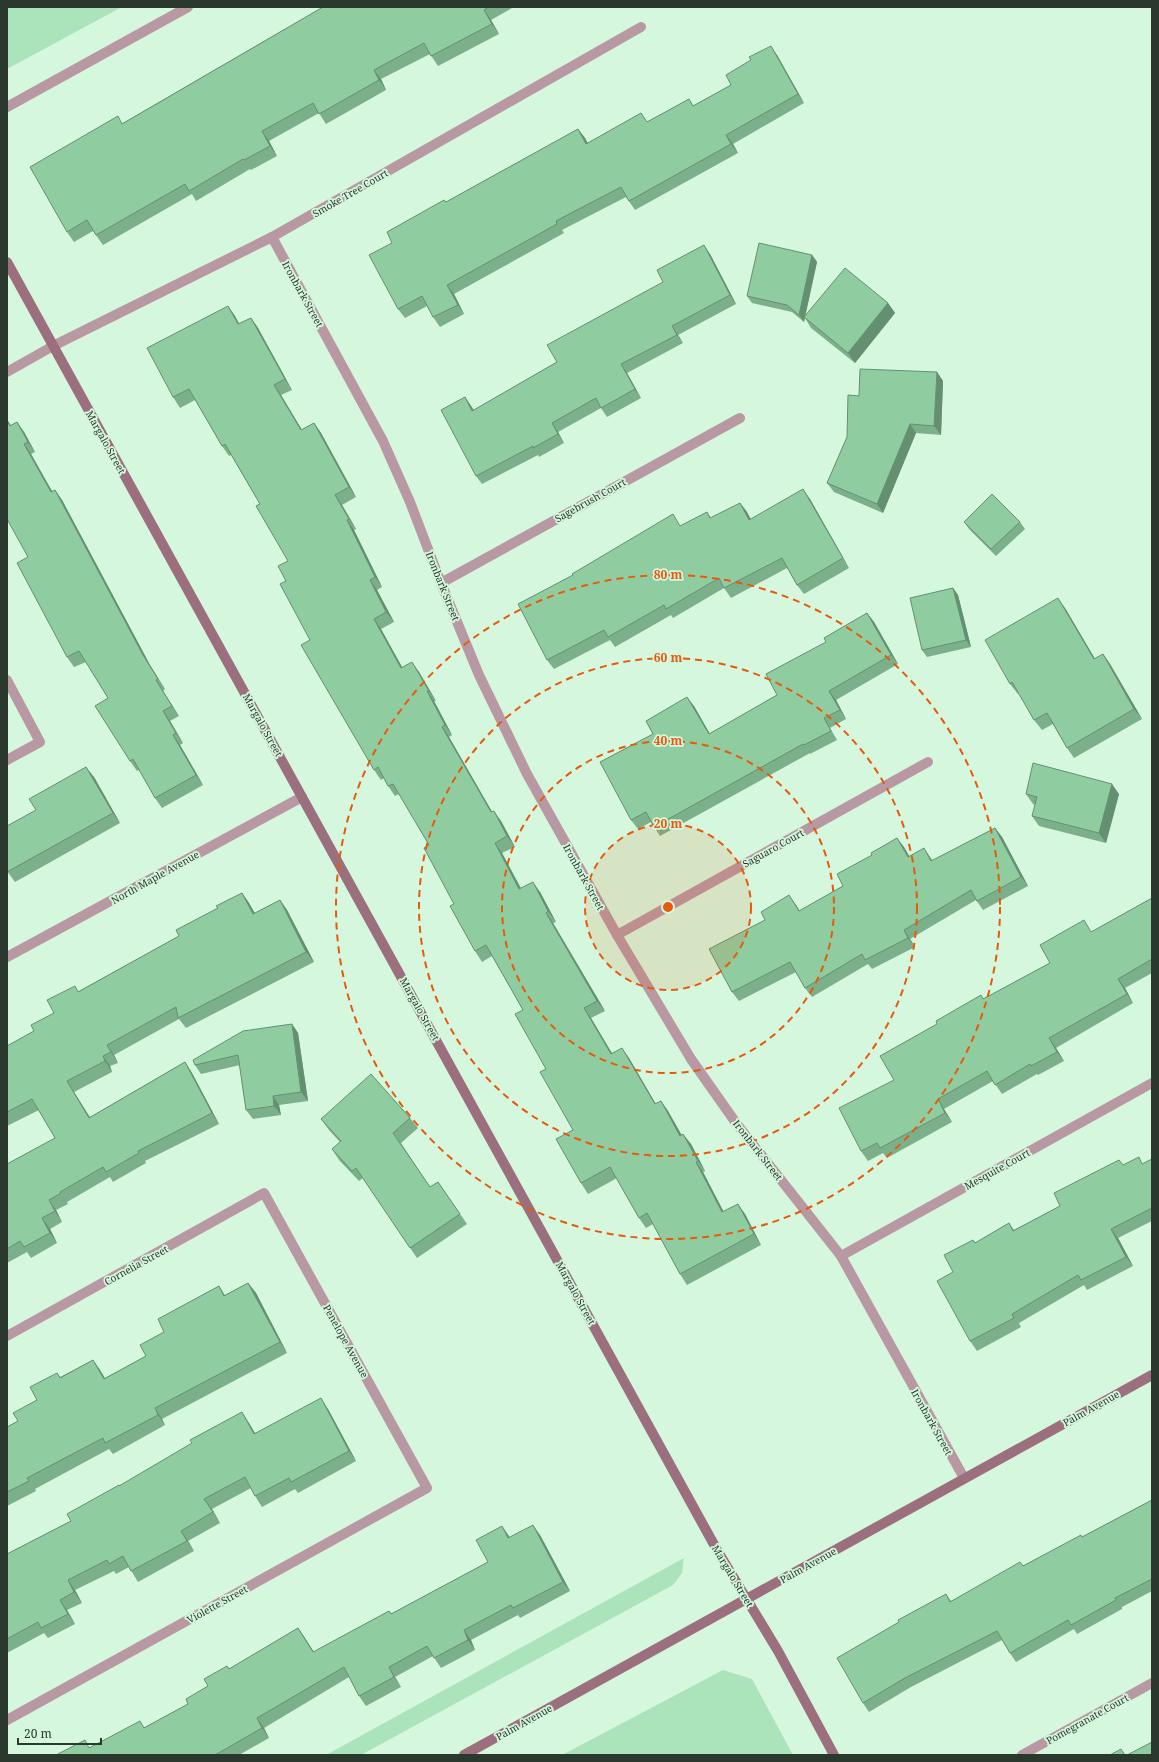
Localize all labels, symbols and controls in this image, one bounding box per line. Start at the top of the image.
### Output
street label: Smoke Tree Court [310,165,391,220]
street label: Ironbark Street [279,258,327,330]
street label: Margalo Street [83,408,129,476]
street label: Sagebrush Court [552,475,628,525]
street label: Ironbark Street [423,549,463,623]
text: 80 m [654,566,682,583]
text: 60 m [654,649,682,666]
street label: Margalo Street [240,691,286,759]
text: 40 m [654,732,682,749]
text: 20 m [654,815,682,832]
street label: Saguaro Court [740,825,807,871]
street label: Ironbark Street [560,841,608,913]
street label: North Maple Avenue [109,847,201,907]
centre of rings [661,900,675,914]
street label: Margalo Street [397,975,443,1043]
street label: Ironbark Street [730,1117,786,1184]
street label: Mesquite Court [962,1145,1033,1193]
street label: Cornelia Street [102,1241,171,1288]
street label: Margalo Street [553,1259,599,1327]
street label: Penelope Avenue [320,1302,372,1380]
street label: Ironbark Street [908,1386,956,1458]
street label: Palm Avenue [1060,1387,1122,1429]
street label: Margalo Street [709,1542,757,1610]
street label: Palm Avenue [777,1544,839,1586]
street label: Violette Street [184,1581,250,1626]
street label: Pomegranate Court [1043,1690,1131,1747]
street label: Palm Avenue [493,1701,555,1743]
scale bar [18,1720,101,1746]
text: 20 m [24,1725,52,1742]

